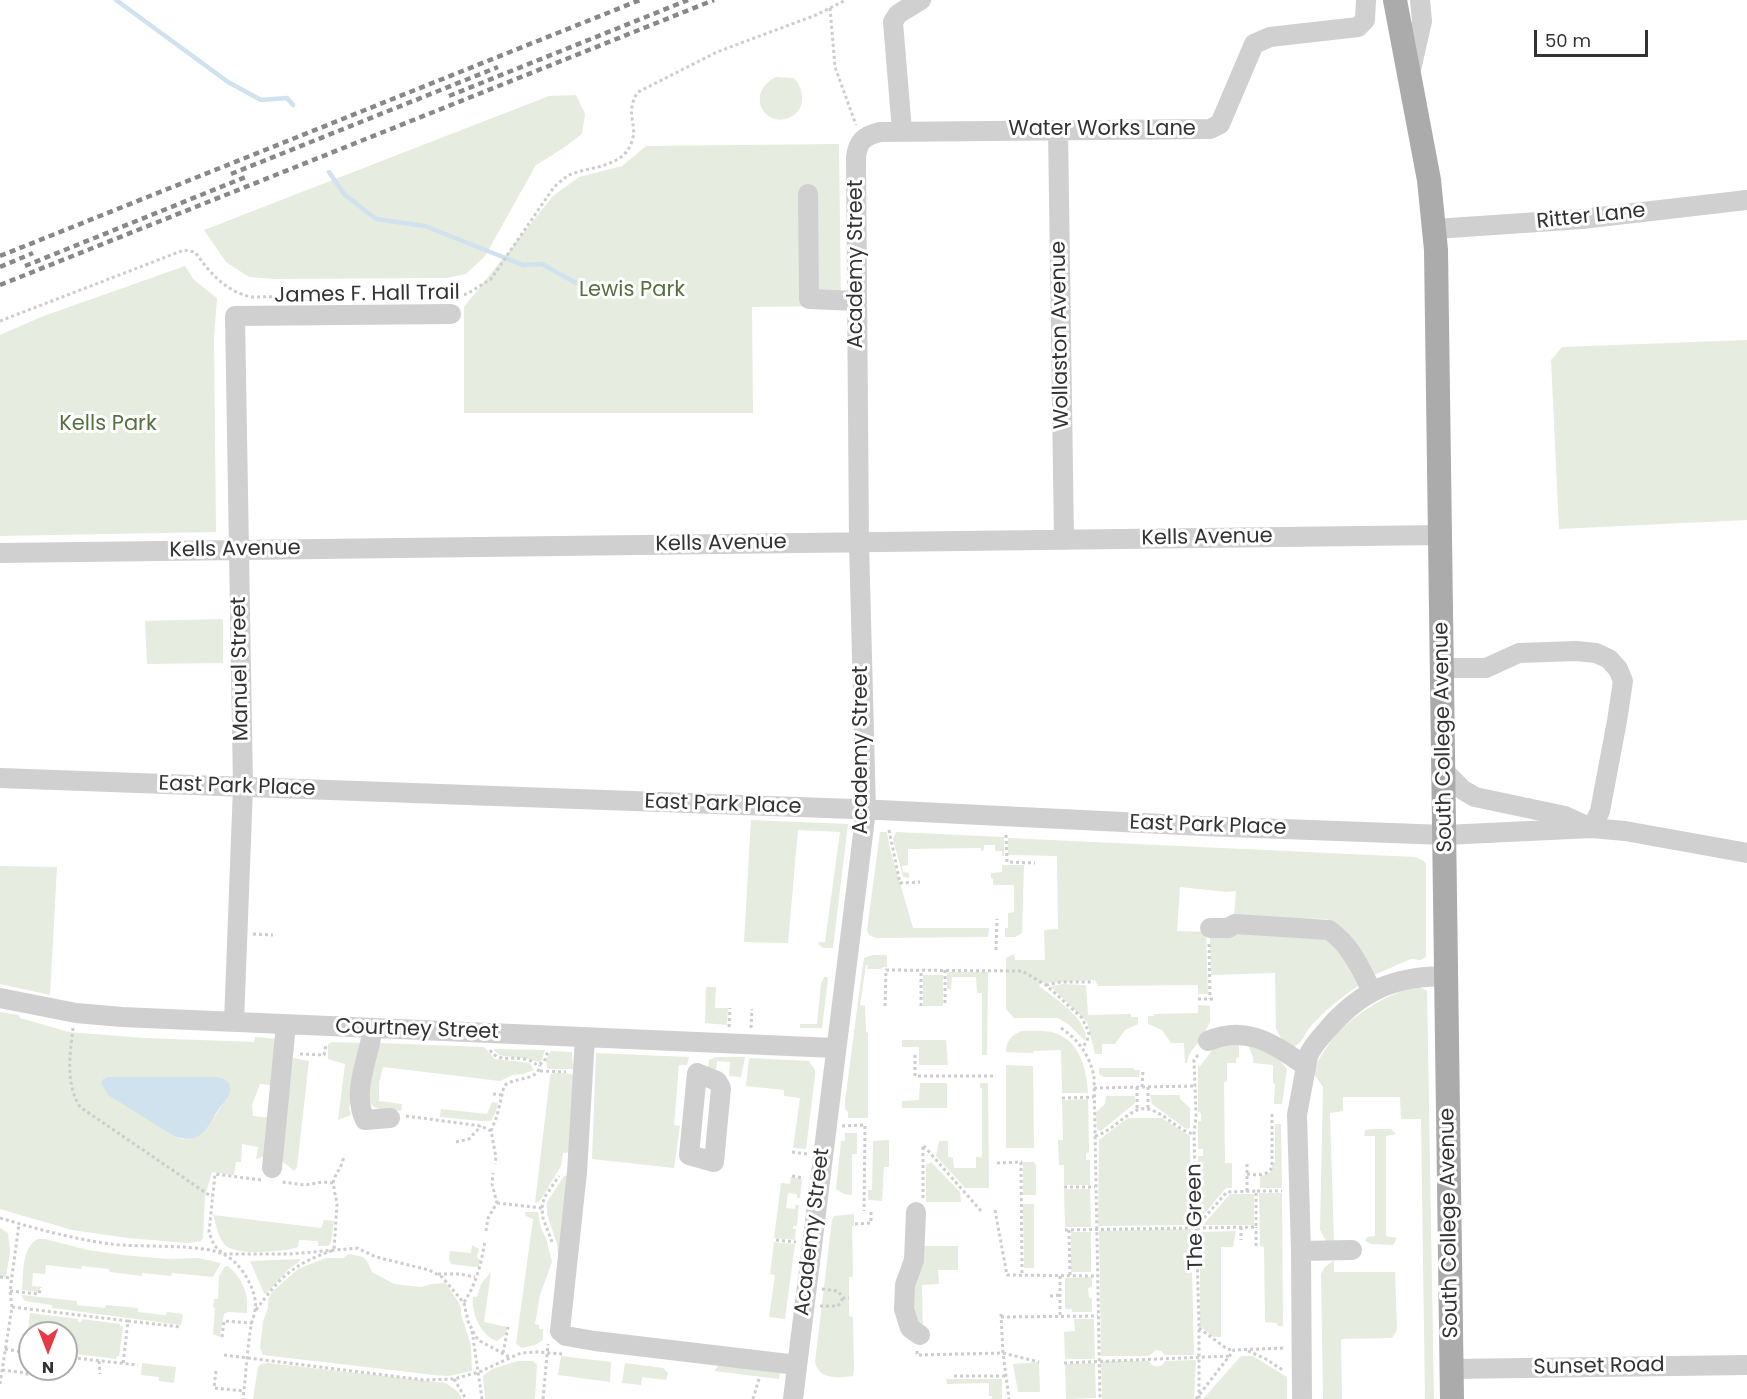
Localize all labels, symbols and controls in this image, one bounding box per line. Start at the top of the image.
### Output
scale bar [1537,18,1651,56]
text: 50 m [1545,28,1591,53]
street label: Water Works Lane [1008,117,1196,143]
street label: Academy Street [844,180,870,348]
street label: Ritter Lane [1535,199,1647,235]
street label: Wollaston Avenue [1047,241,1075,429]
park label: Lewis Park [579,278,685,304]
street label: James F. Hall Trail [274,281,460,309]
park label: Kells Park [59,412,157,438]
street label: Kells Avenue [1141,524,1273,552]
street label: Kells Avenue [655,530,787,558]
street label: Kells Avenue [169,536,301,564]
street label: Manuel Street [227,597,255,741]
street label: South College Avenue [1429,622,1459,852]
street label: Academy Street [849,666,875,834]
street label: East Park Place [158,772,316,802]
street label: East Park Place [644,790,802,820]
street label: East Park Place [1129,811,1287,841]
street label: Courtney Street [335,1015,499,1045]
street label: South College Avenue [1435,1108,1465,1338]
street label: Academy Street [790,1147,836,1317]
street label: The Green [1182,1163,1210,1271]
north arrow [18,1321,78,1381]
street label: Sunset Road [1533,1353,1665,1381]
text: N [42,1356,54,1379]

